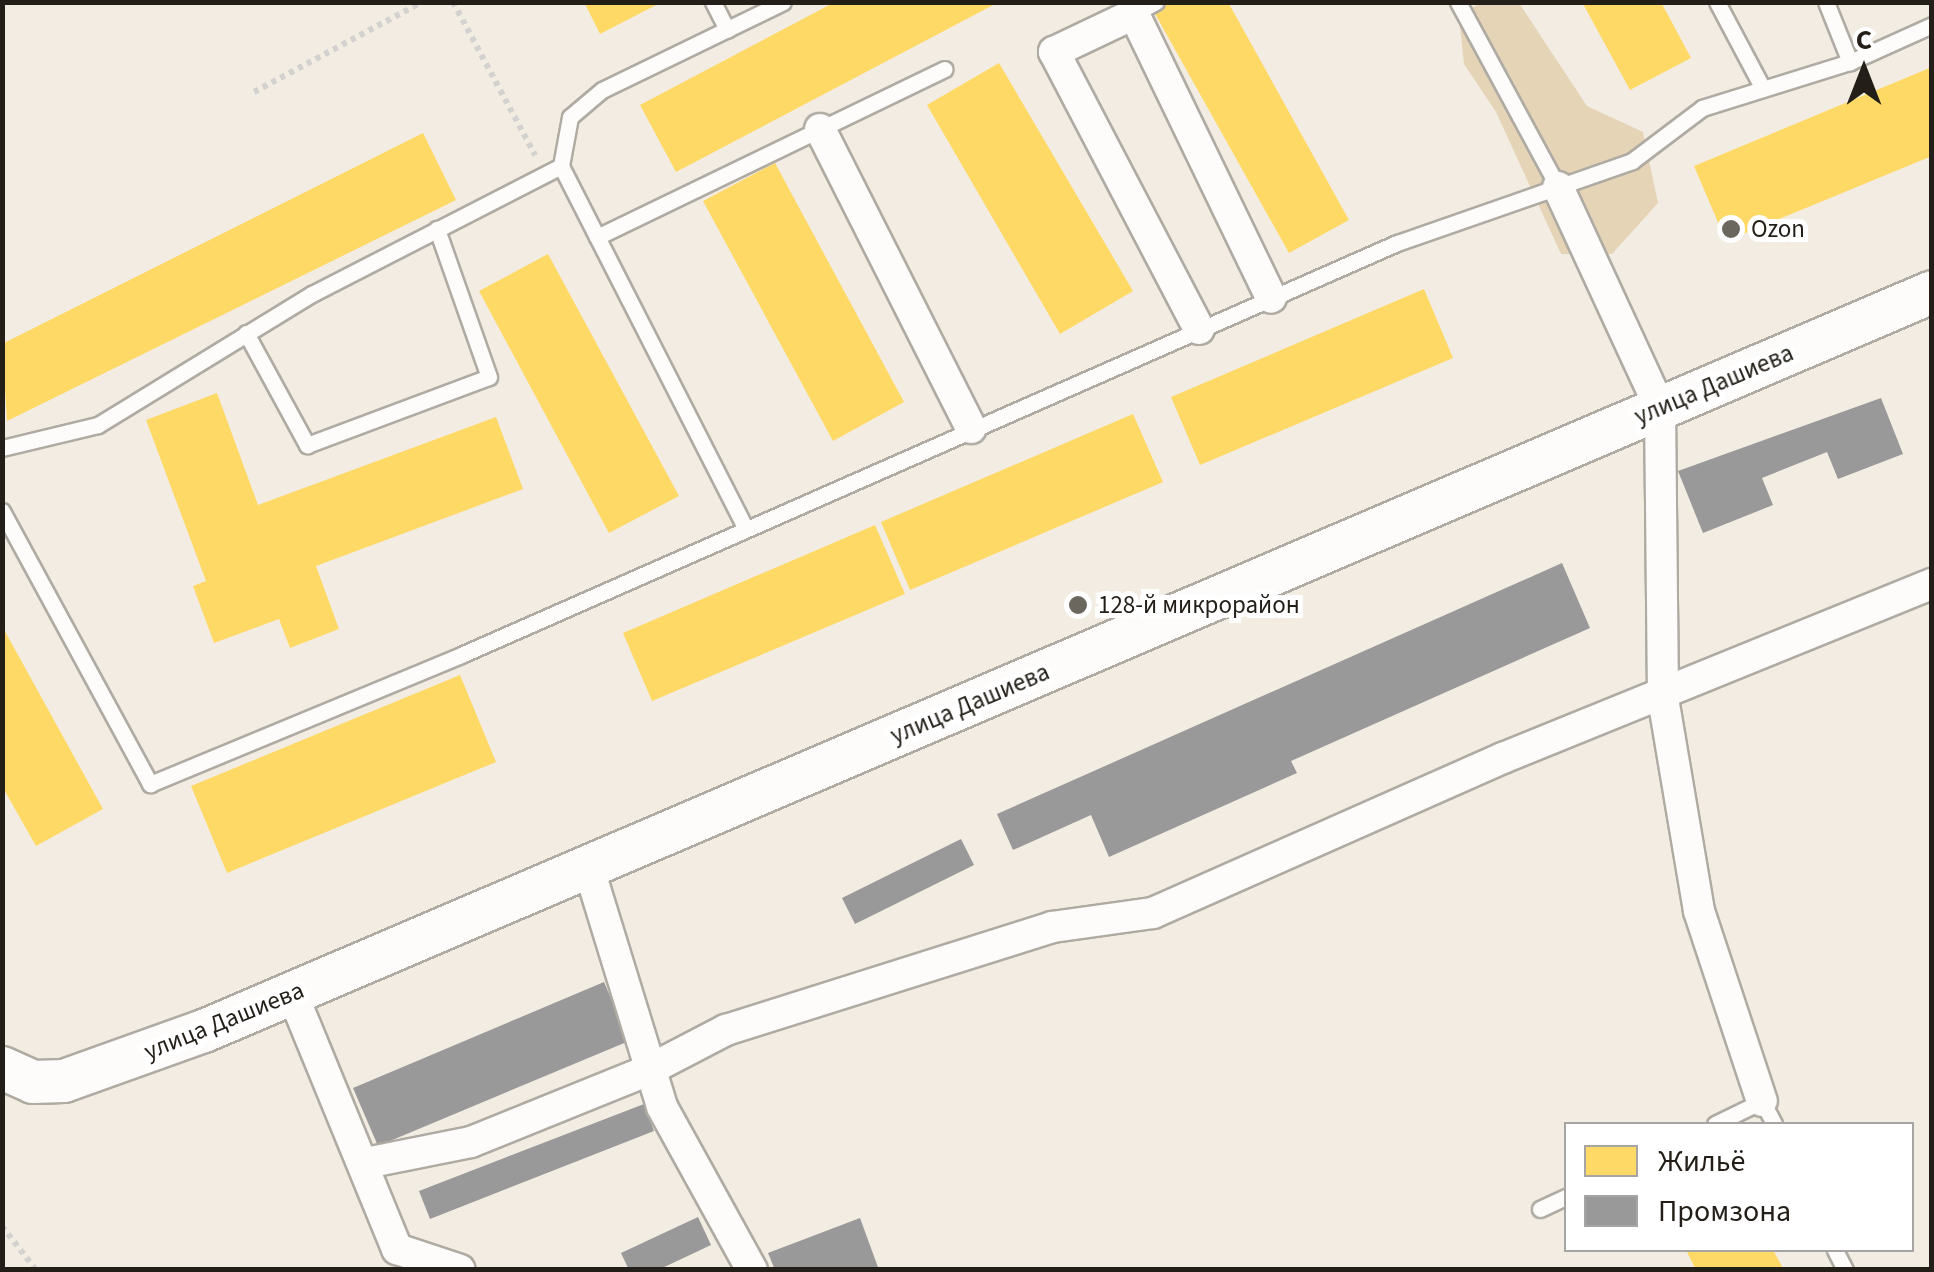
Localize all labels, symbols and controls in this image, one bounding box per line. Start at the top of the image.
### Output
north arrow [1814,20,1914,120]
text: С [1856,20,1872,60]
place label: Ozon [1751,214,1805,244]
marker: Ozon [1720,218,1742,240]
street label: улица Дашиева [1630,338,1798,432]
place label: 128-й микрорайон [1098,590,1300,620]
marker: 128-й микрорайон [1067,594,1089,616]
street label: улица Дашиева [886,657,1054,751]
street label: улица Дашиева [140,975,308,1067]
legend [1564,1122,1914,1252]
text: Жильё [1658,1140,1745,1183]
text: Промзона [1658,1190,1791,1233]

